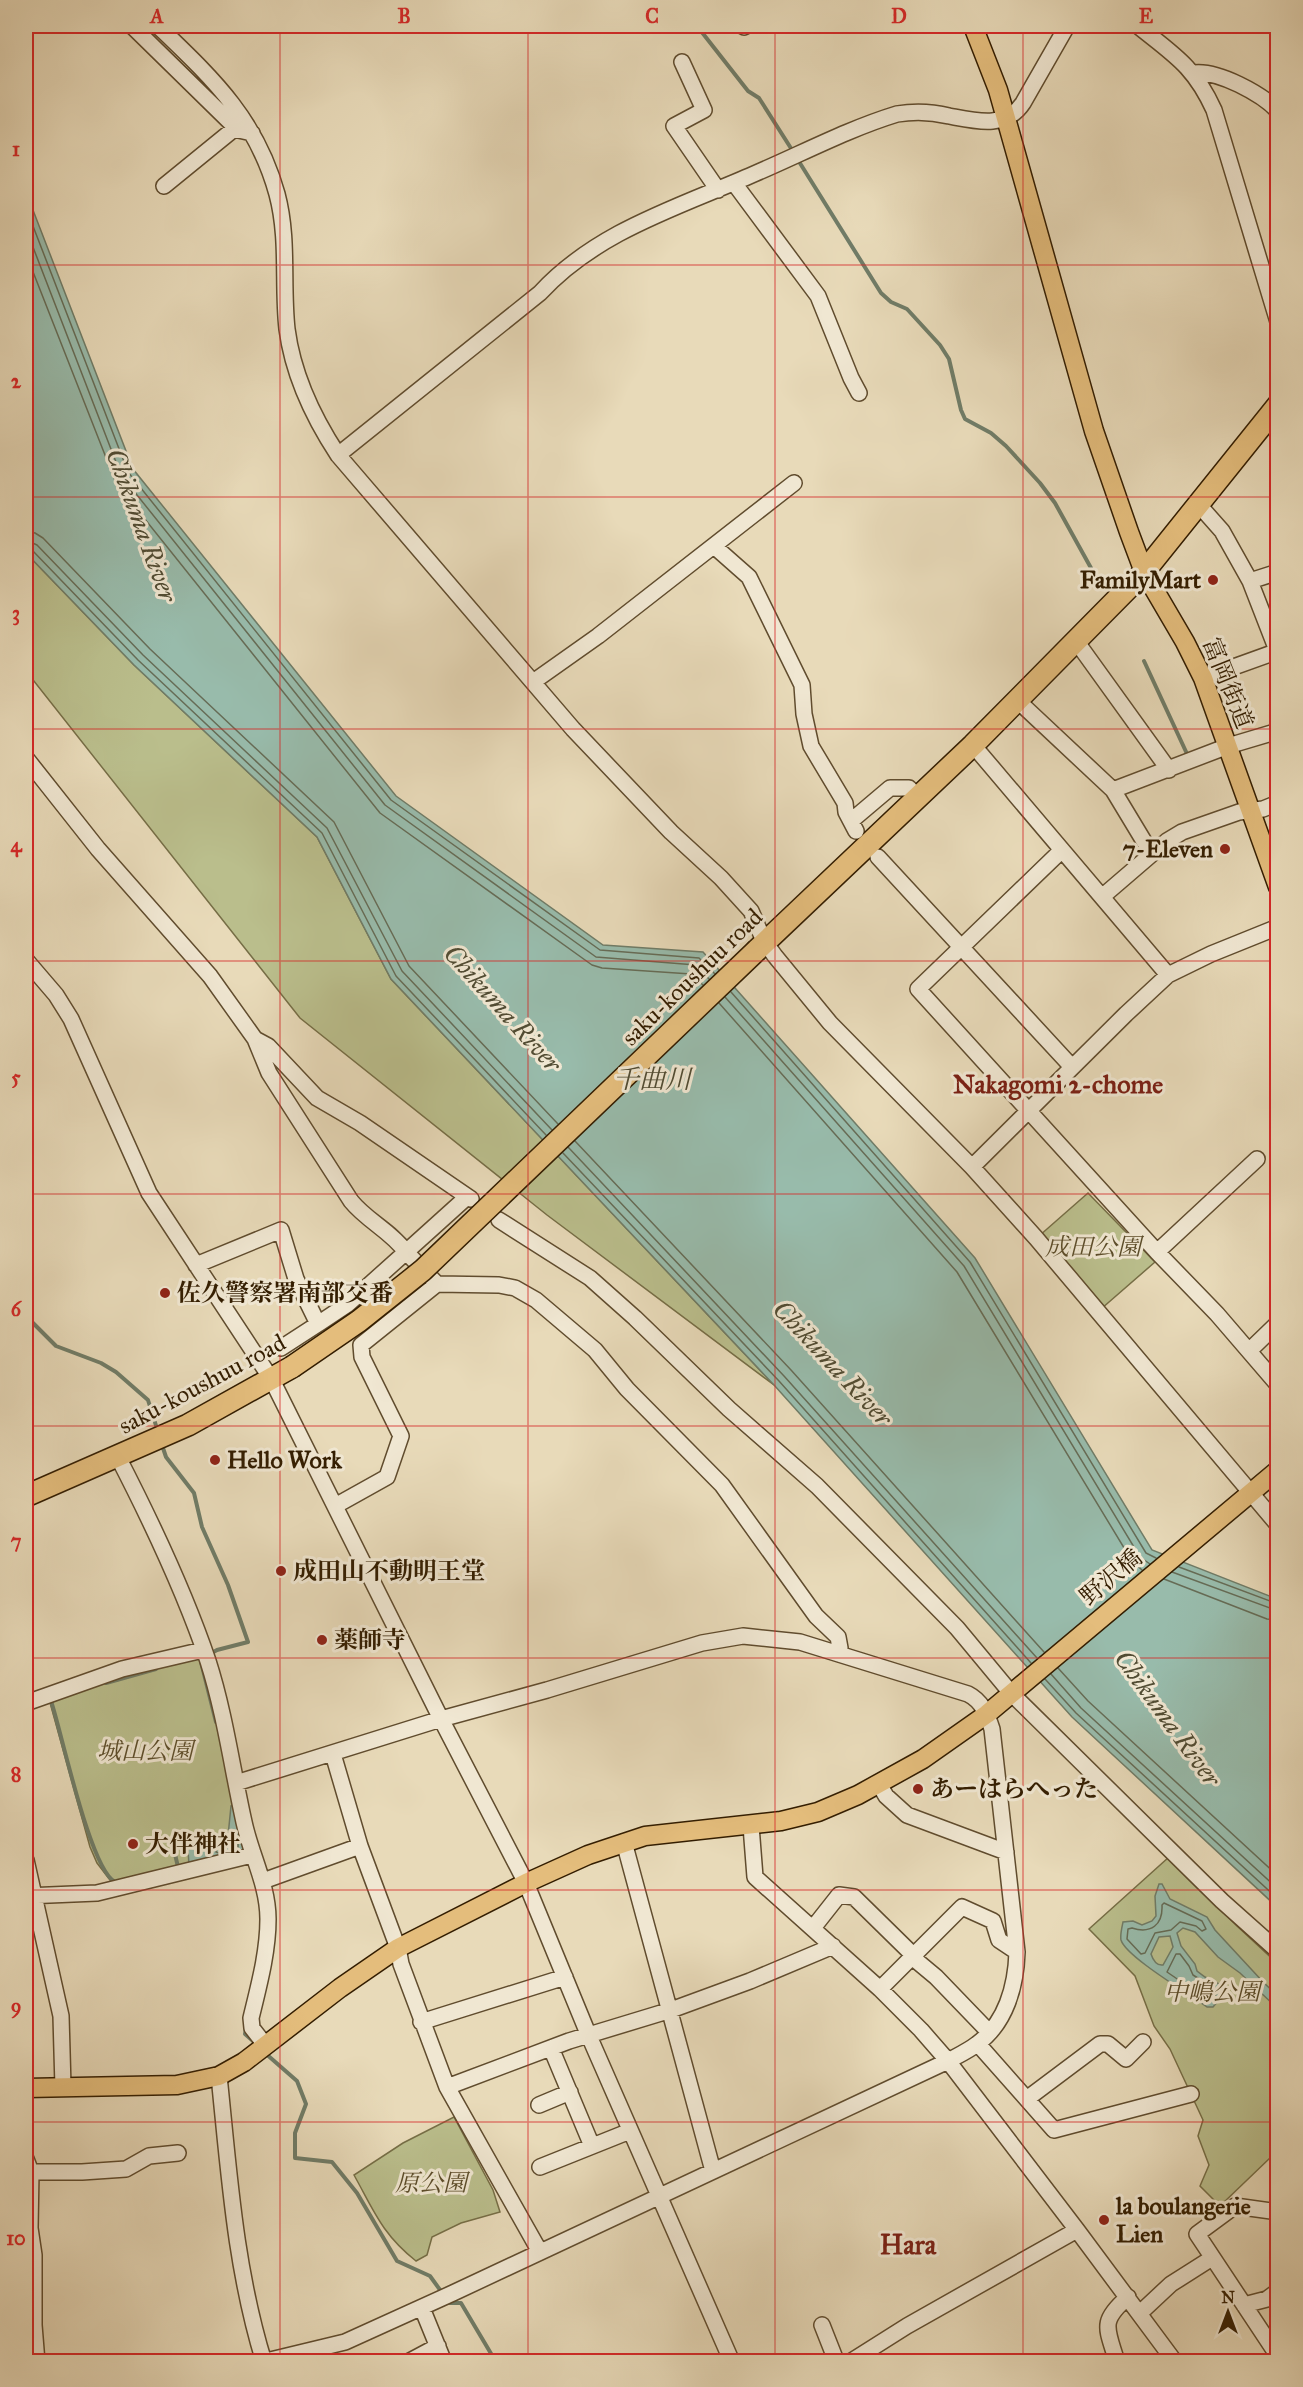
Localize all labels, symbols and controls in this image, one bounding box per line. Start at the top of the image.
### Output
text: A [148,4,164,28]
text: B [397,4,411,28]
text: C [645,4,659,28]
text: D [891,4,907,28]
text: E [1139,4,1154,28]
text: 1 [12,137,20,161]
text: 2 [11,369,22,393]
water label: Chikuma River [99,444,185,607]
place label: FamilyMart [1080,565,1202,595]
marker: FamilyMart [1206,573,1220,587]
text: 3 [12,601,20,626]
street label: 富岡街道 [1196,633,1260,733]
text: 4 [10,833,22,858]
place label: 7-Eleven [1123,834,1213,864]
marker: 7-Eleven [1218,842,1232,856]
street label: saku-koushuu road [615,902,769,1052]
water label: Chikuma River [437,938,569,1079]
water label: 千曲川 [613,1063,694,1095]
text: 5 [11,1065,21,1089]
district label: Nakagomi 2-chome [953,1068,1163,1101]
park label: 成田公園 [1045,1232,1145,1262]
place label: 佐久警察署南部交番 [177,1278,393,1308]
marker: 佐久警察署南部交番 [158,1286,172,1300]
water label: Chikuma River [766,1293,900,1434]
text: 6 [11,1297,23,1321]
street label: saku-koushuu road [113,1327,291,1441]
place label: Hello Work [227,1445,343,1475]
marker: Hello Work [208,1453,222,1467]
text: 7 [11,1529,22,1553]
street label: 野沢橋 [1074,1542,1148,1612]
place label: 成田山不動明王堂 [293,1556,485,1586]
marker: 成田山不動明王堂 [274,1564,288,1578]
place label: 薬師寺 [334,1625,406,1655]
marker: 薬師寺 [315,1633,329,1647]
water label: Chikuma River [1108,1644,1229,1793]
park label: 城山公園 [97,1736,197,1766]
text: 8 [11,1762,21,1786]
place label: あーはらへった [930,1774,1098,1804]
marker: あーはらへった [911,1782,925,1796]
place label: 大伴神社 [145,1829,241,1859]
marker: 大伴神社 [126,1837,140,1851]
park label: 中嶋公園 [1164,1977,1264,2007]
text: 9 [11,1994,21,2019]
park label: 原公園 [395,2168,471,2198]
place label: la boulangerie Lien [1115,2191,1251,2249]
marker: la boulangerie Lien [1097,2213,1111,2227]
text: 10 [6,2226,26,2250]
district label: Hara [880,2228,937,2261]
north arrow [1198,2282,1258,2342]
text: N [1221,2288,1235,2307]

